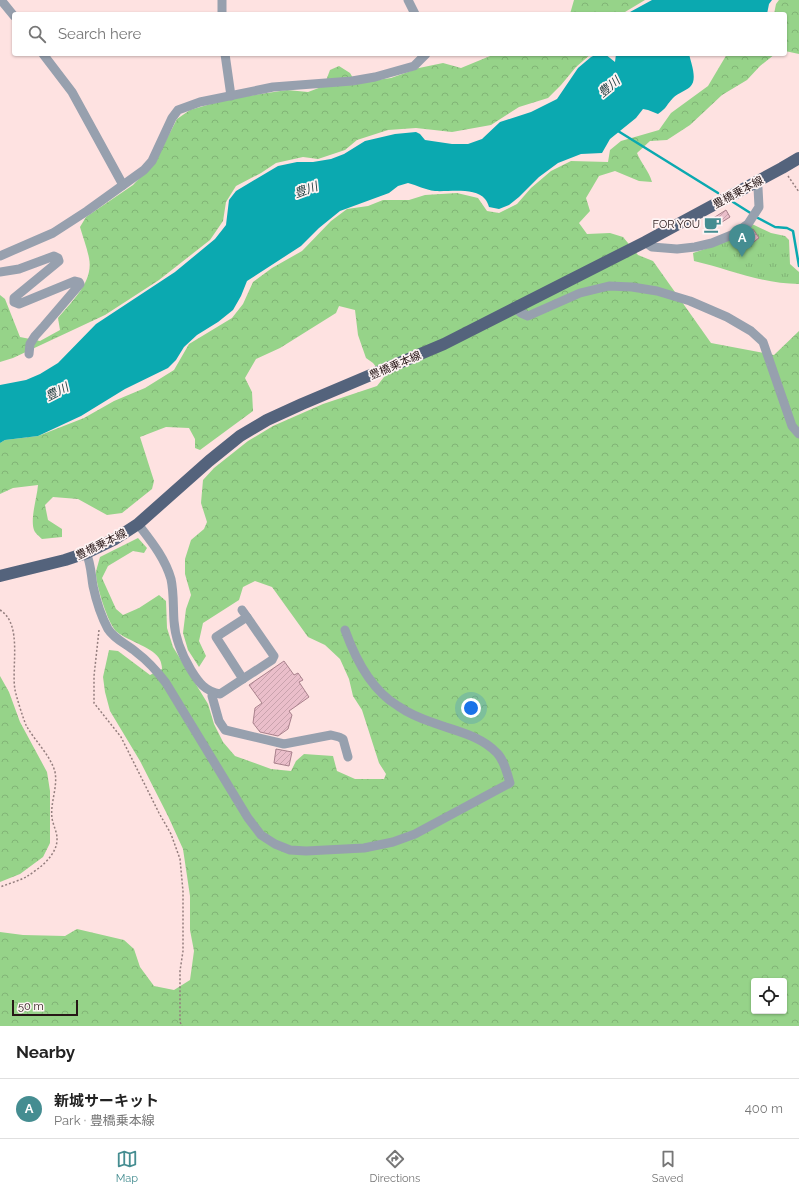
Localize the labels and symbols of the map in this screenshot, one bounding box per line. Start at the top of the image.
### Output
water label: 豊川 [595,73,624,100]
street label: 豊橋乗本線 [711,174,766,211]
water label: 豊川 [292,179,322,201]
cafe icon: FOR YOU [703,214,723,234]
place label: FOR YOU [653,218,700,231]
pin: A [729,224,755,257]
street label: 豊橋乗本線 [367,349,423,382]
water label: 豊川 [43,379,73,404]
street label: 豊橋乗本線 [74,527,129,562]
your location [461,698,481,718]
scale bar [12,998,78,1017]

